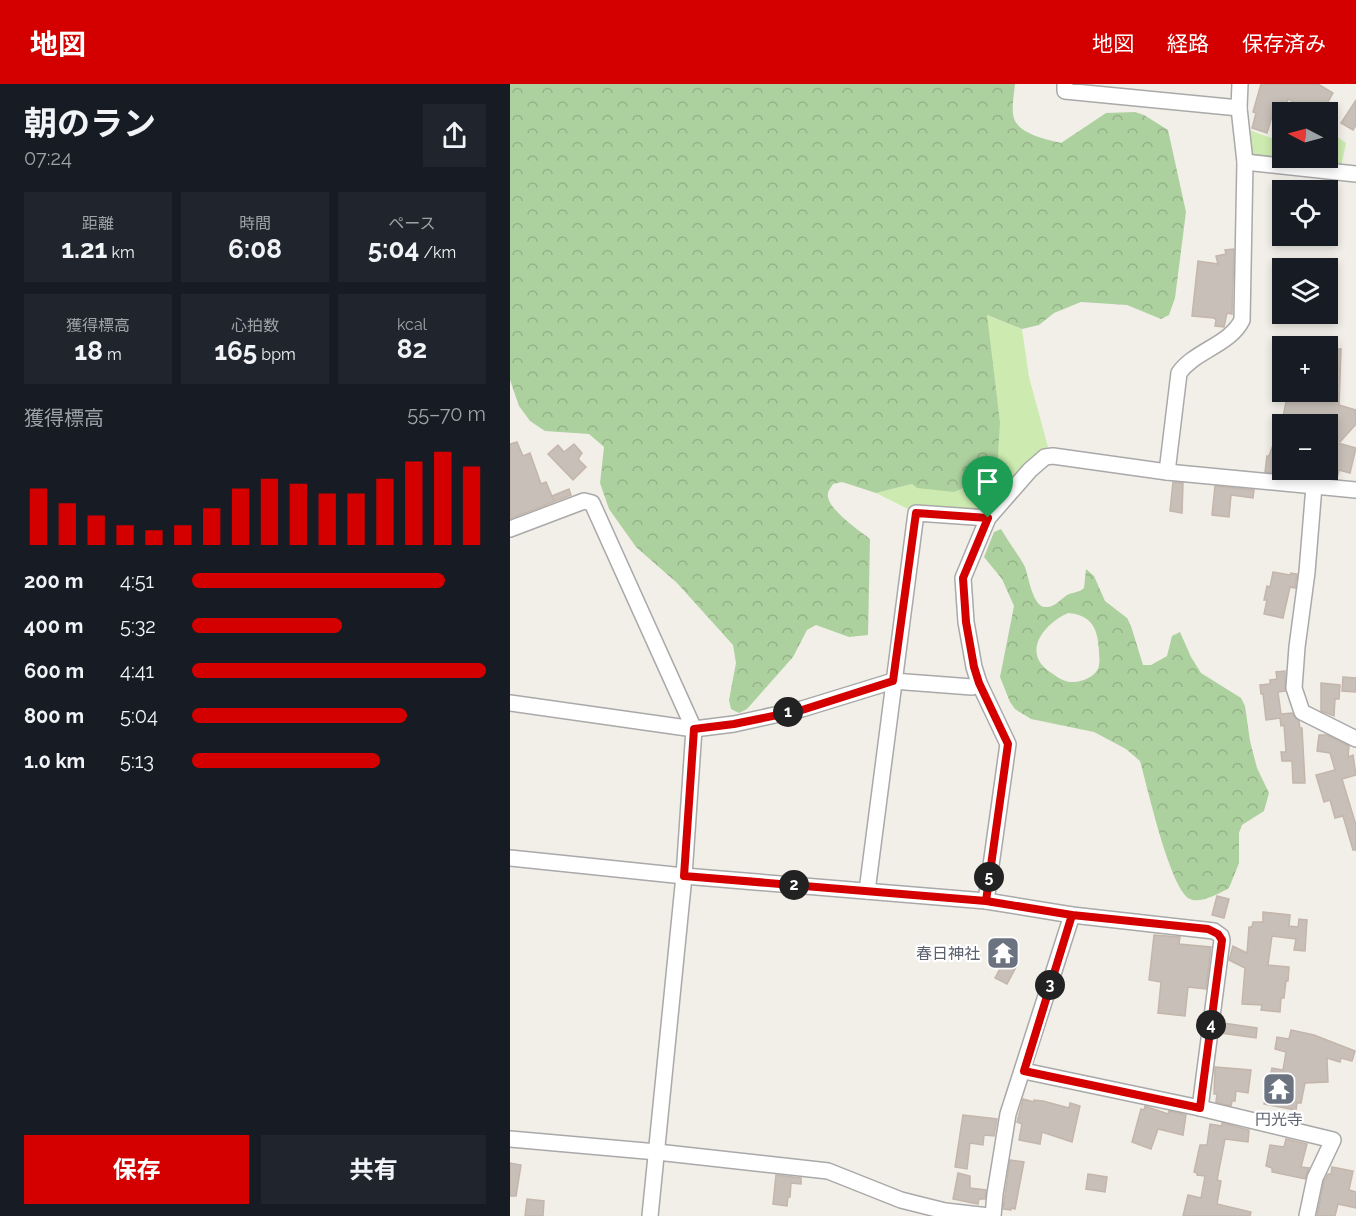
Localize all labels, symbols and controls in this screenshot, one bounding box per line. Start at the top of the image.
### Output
text: 地図 [30,28,86,61]
text: 地図 [1092,31,1134,56]
text: 経路 [1167,31,1209,56]
text: 保存済み [1242,31,1326,56]
north arrow [1272,102,1338,168]
map controls [1272,102,1338,480]
text: 朝のラン [24,104,156,143]
button: share [423,104,486,167]
text: 07:24 [24,146,72,170]
button: locate [1272,180,1338,246]
text: 距離 [82,214,114,233]
text: 時間 [239,214,271,233]
text: ペース [388,214,436,233]
text: 1.21 [61,234,107,264]
text: 6:08 [228,234,282,264]
text: 5:04 [368,234,419,264]
text: km [107,243,135,262]
text: /km [419,243,456,262]
button: layers [1272,258,1338,324]
text: kcal [397,315,427,334]
text: 獲得標高 [66,316,130,335]
text: 心拍数 [231,316,279,335]
text: 82 [397,334,427,364]
text: 18 [74,336,103,366]
text: 165 [214,336,257,366]
button: + [1272,336,1338,402]
text: m [103,345,122,364]
text: bpm [257,345,296,364]
text: 55–70 m [407,402,486,426]
text: 獲得標高 [24,406,104,430]
button: − [1272,414,1338,480]
pin [962,456,1013,518]
icon: arrive [971,465,1004,498]
text: 200 m [24,569,83,593]
text: 4:51 [120,569,154,593]
text: 400 m [24,614,83,638]
text: 5:32 [120,614,156,638]
text: 600 m [24,659,84,683]
text: 4:41 [120,659,154,683]
pin: 1 [773,697,803,727]
text: 1 [784,702,792,721]
text: 800 m [24,704,84,728]
text: 5:04 [120,704,158,728]
text: 1.0 km [24,749,85,773]
text: 5:13 [120,749,154,773]
pin: 5 [974,862,1004,892]
text: 5 [985,867,993,886]
pin: 2 [779,870,809,900]
text: 2 [789,875,799,894]
temple icon: 春日神社 [985,935,1021,971]
place label: 春日神社 [916,944,980,963]
pin: 3 [1035,970,1065,1000]
text: 3 [1046,975,1054,994]
pin: 4 [1196,1010,1226,1040]
text: 4 [1206,1015,1216,1034]
temple icon: 円光寺 [1261,1071,1297,1107]
place label: 円光寺 [1255,1110,1303,1129]
button: 保存 [24,1135,249,1204]
button: 共有 [261,1135,486,1204]

